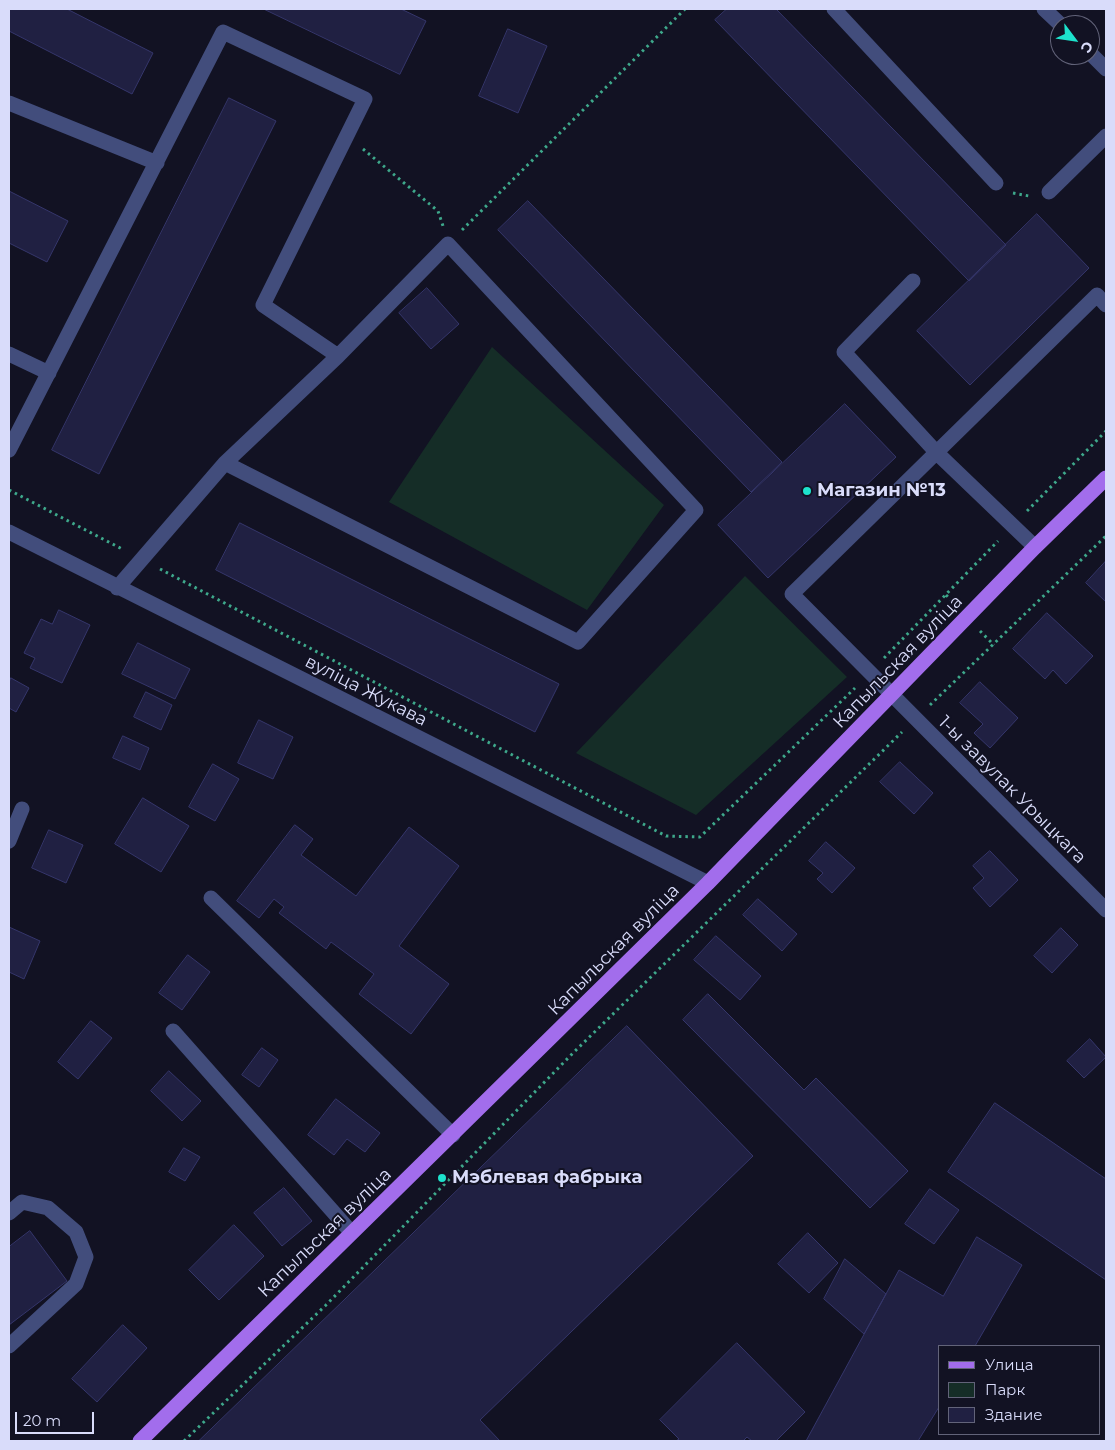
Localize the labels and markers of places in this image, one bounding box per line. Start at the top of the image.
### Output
place label: Магазин №13 [817,480,946,502]
marker: Магазин №13 [801,485,813,497]
place label: Мэблевая фабрыка [452,1167,642,1189]
marker: Мэблевая фабрыка [436,1172,448,1184]

